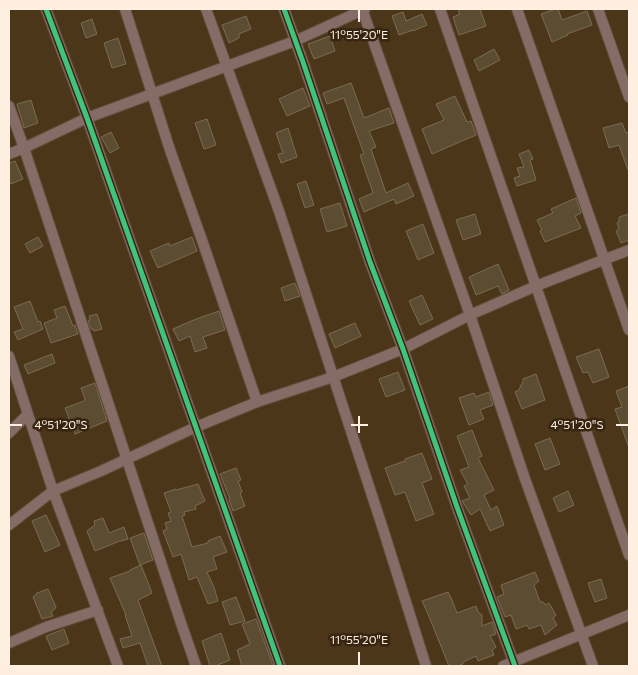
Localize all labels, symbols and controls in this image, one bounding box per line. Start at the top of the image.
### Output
text: 11°55'20"E [330,27,388,41]
text: 4°51'20"S [34,417,88,431]
text: 4°51'20"S [550,417,604,431]
text: 11°55'20"E [330,632,388,646]

